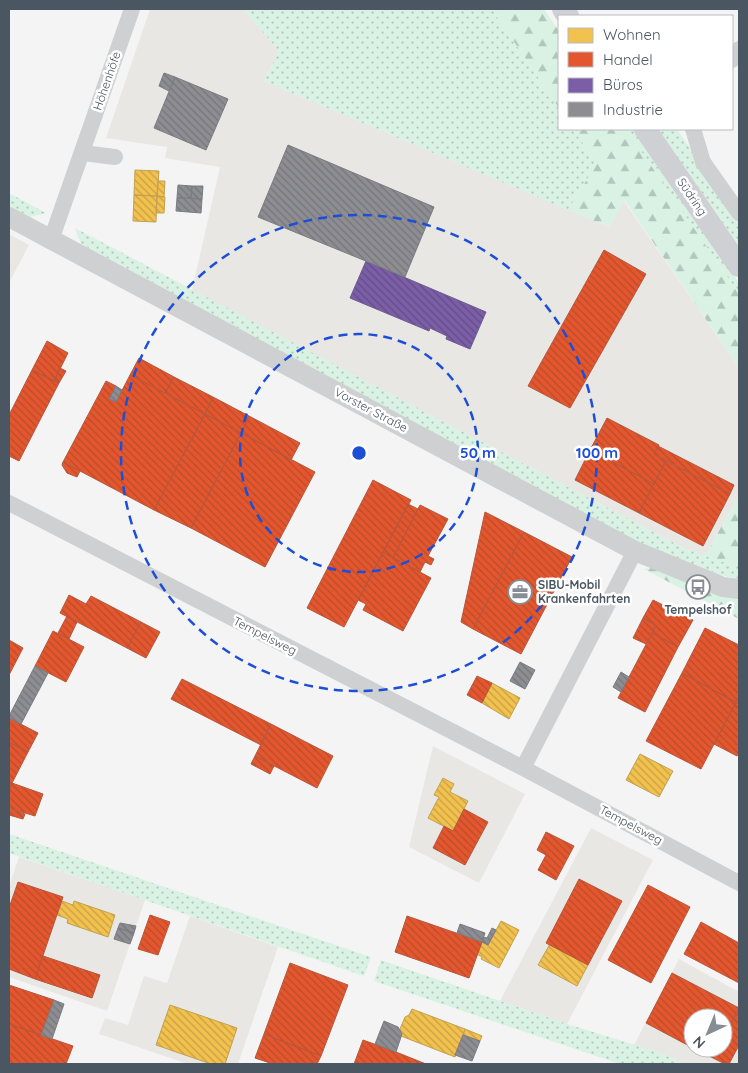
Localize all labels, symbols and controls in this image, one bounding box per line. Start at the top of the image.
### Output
legend [558,15,733,130]
text: Wohnen [603,25,661,44]
street label: Höhenhöfe [89,49,124,112]
text: Handel [603,50,653,69]
text: Büros [603,75,643,94]
text: Industrie [603,100,663,119]
street label: Südring [674,175,711,219]
street label: Vorster Straße [332,384,410,435]
text: 50 m [460,443,496,462]
text: 100 m [576,443,618,462]
centre of rings [350,444,368,462]
bus stop icon: Tempelshof [685,574,711,600]
place label: SIBU-Mobil Krankenfahrten [538,577,630,606]
office icon: SIBU-Mobil Krankenfahrten [507,579,533,605]
place label: Tempelshof [664,602,733,617]
street label: Tempelsweg [231,613,299,658]
street label: Tempelsweg [597,802,665,847]
north arrow [683,1008,733,1058]
text: N [689,1032,709,1052]

